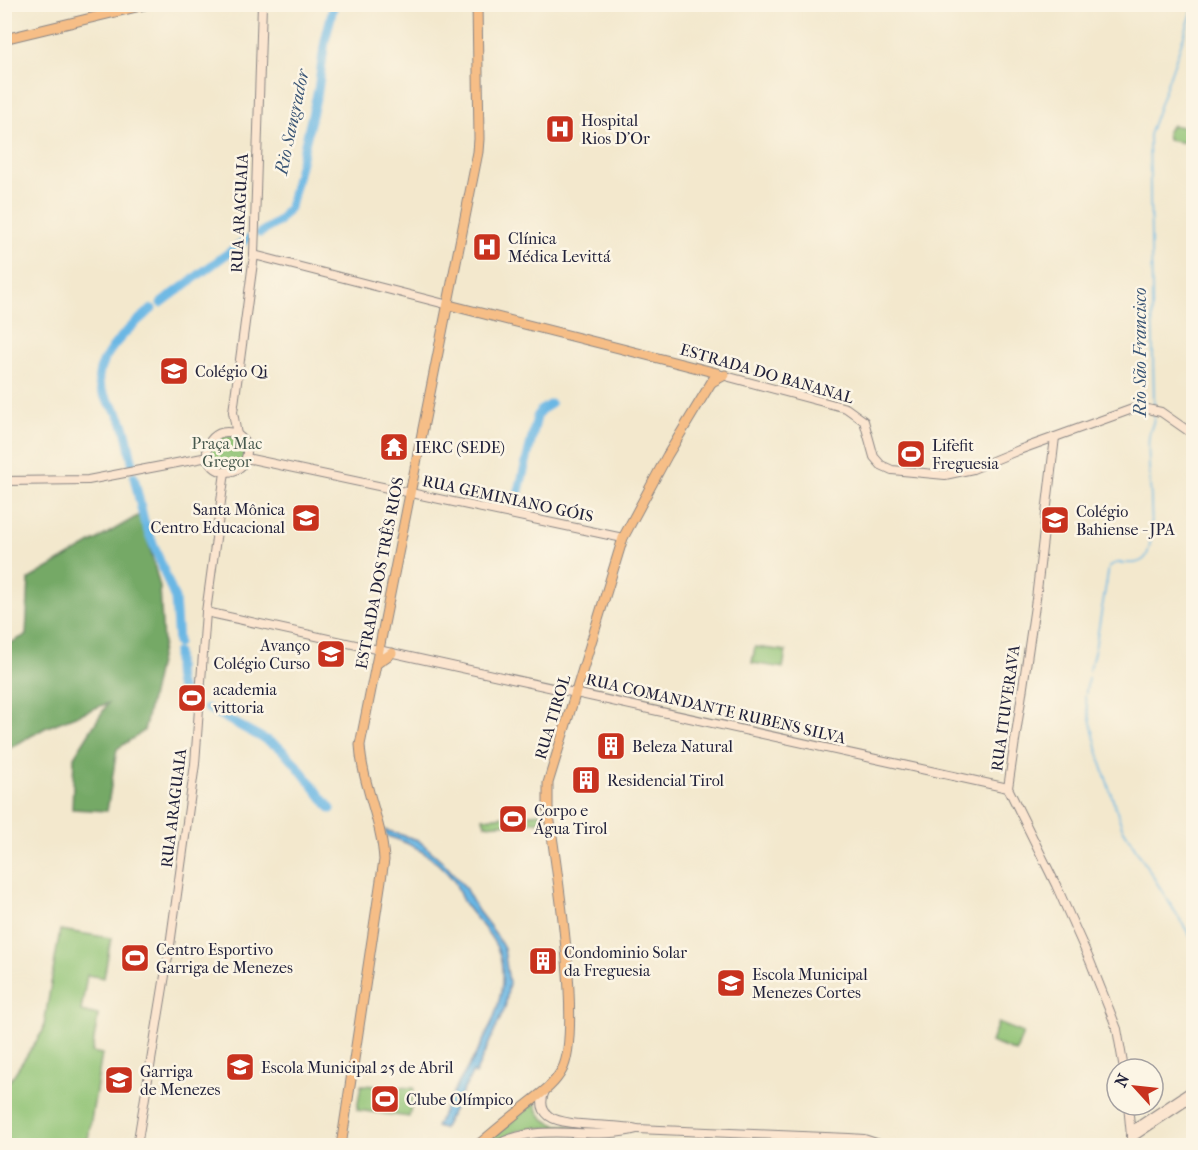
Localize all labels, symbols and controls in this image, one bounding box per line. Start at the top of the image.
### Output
water label: Rio Sangrador [271,66,314,178]
place label: Hospital Rios D'Or [581,111,650,148]
hospital icon: Hospital Rios D'Or [544,113,576,145]
street label: RUA ARAGUAIA [227,152,252,273]
place label: Clínica Médica Levittá [508,229,611,266]
hospital icon: Clínica Médica Levittá [471,231,503,263]
water label: Rio São Francisco [1130,287,1151,418]
street label: ESTRADA DO BANANAL [678,340,856,407]
school or university icon: Colégio Qi [158,355,190,387]
place label: Colégio Qi [195,362,269,381]
temple icon: IERC (SEDE) [378,431,410,463]
park label: Praça Mac Gregor [192,434,262,471]
place label: Lifefit Freguesia [932,436,1000,473]
place label: IERC (SEDE) [415,438,505,457]
sports icon: Lifefit Freguesia [895,438,927,470]
street label: RUA GEMINIANO GÓIS [421,470,595,526]
street label: ESTRADA DOS TRÊS RIOS [351,475,407,671]
place label: Santa Mônica Centro Educacional [151,500,286,537]
school or university icon: Santa Mônica Centro Educacional [290,502,322,534]
place label: Colégio Bahiense - JPA [1076,502,1176,539]
school or university icon: Colégio Bahiense - JPA [1039,504,1071,536]
place label: Avanço Colégio Curso [214,636,310,673]
school or university icon: Avanço Colégio Curso [315,638,347,670]
street label: RUA ITUVERAVA [987,643,1024,773]
street label: RUA COMANDANTE RUBENS SILVA [584,669,848,748]
street label: RUA TIROL [531,672,574,762]
place label: academia vittoria [213,680,278,717]
sports icon: academia vittoria [176,682,208,714]
building icon: Beleza Natural [595,730,627,762]
place label: Beleza Natural [632,737,734,756]
street label: RUA ARAGUAIA [157,747,190,869]
building icon: Residencial Tirol [570,764,602,796]
place label: Residencial Tirol [607,771,725,790]
place label: Corpo e Água Tirol [533,801,608,838]
sports icon: Corpo e Água Tirol [497,803,529,835]
place label: Centro Esportivo Garriga de Menezes [156,940,293,977]
sports icon: Centro Esportivo Garriga de Menezes [119,942,151,974]
place label: Condominio Solar da Freguesia [564,943,687,980]
building icon: Condominio Solar da Freguesia [527,945,559,977]
place label: Escola Municipal Menezes Cortes [752,965,868,1002]
school or university icon: Escola Municipal Menezes Cortes [715,967,747,999]
school or university icon: Escola Municipal 25 de Abril [224,1051,256,1083]
north arrow [1105,1057,1165,1117]
place label: Escola Municipal 25 de Abril [261,1058,454,1077]
place label: Garriga de Menezes [140,1062,221,1099]
school or university icon: Garriga de Menezes [103,1064,135,1096]
text: N [1111,1070,1134,1090]
sports icon: Clube Olímpico [369,1083,401,1115]
place label: Clube Olímpico [406,1090,513,1109]

